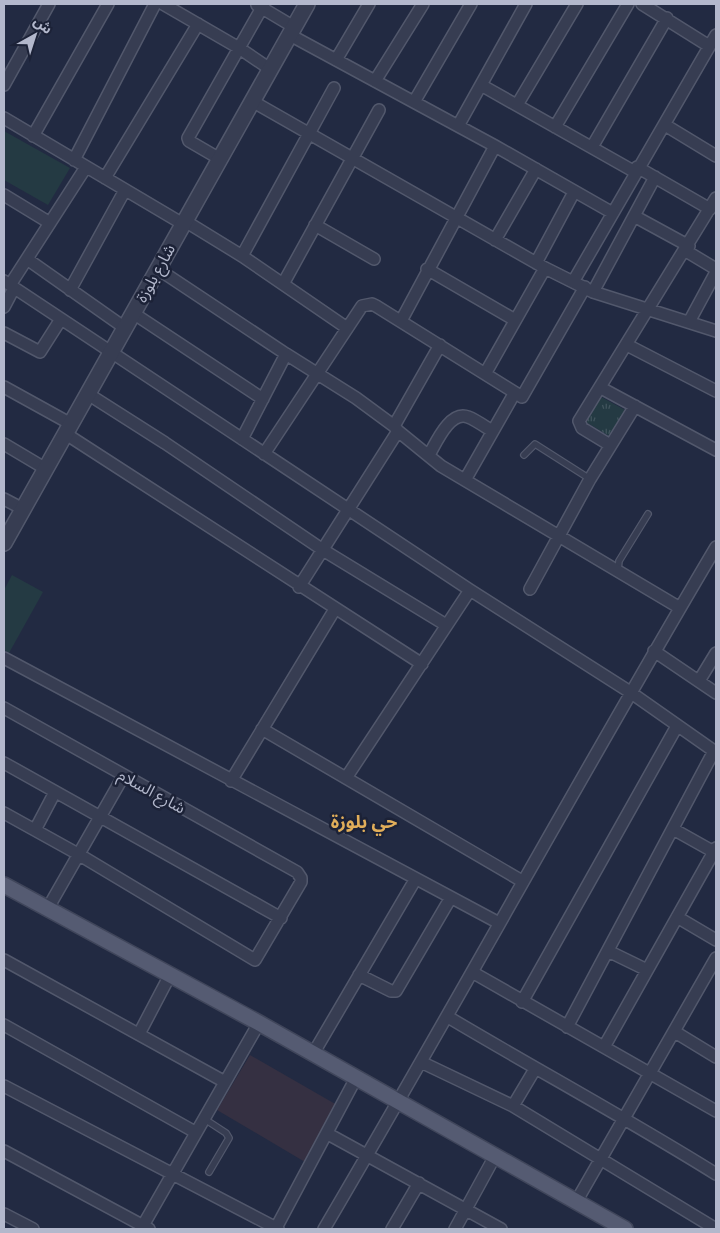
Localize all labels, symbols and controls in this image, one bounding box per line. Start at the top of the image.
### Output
north arrow [10,10,60,60]
text: ش [31,12,56,37]
street label: شارع بلوزة [131,240,182,307]
street label: شارع السلام [113,764,189,820]
district label: حي بلوزة [331,810,397,836]

